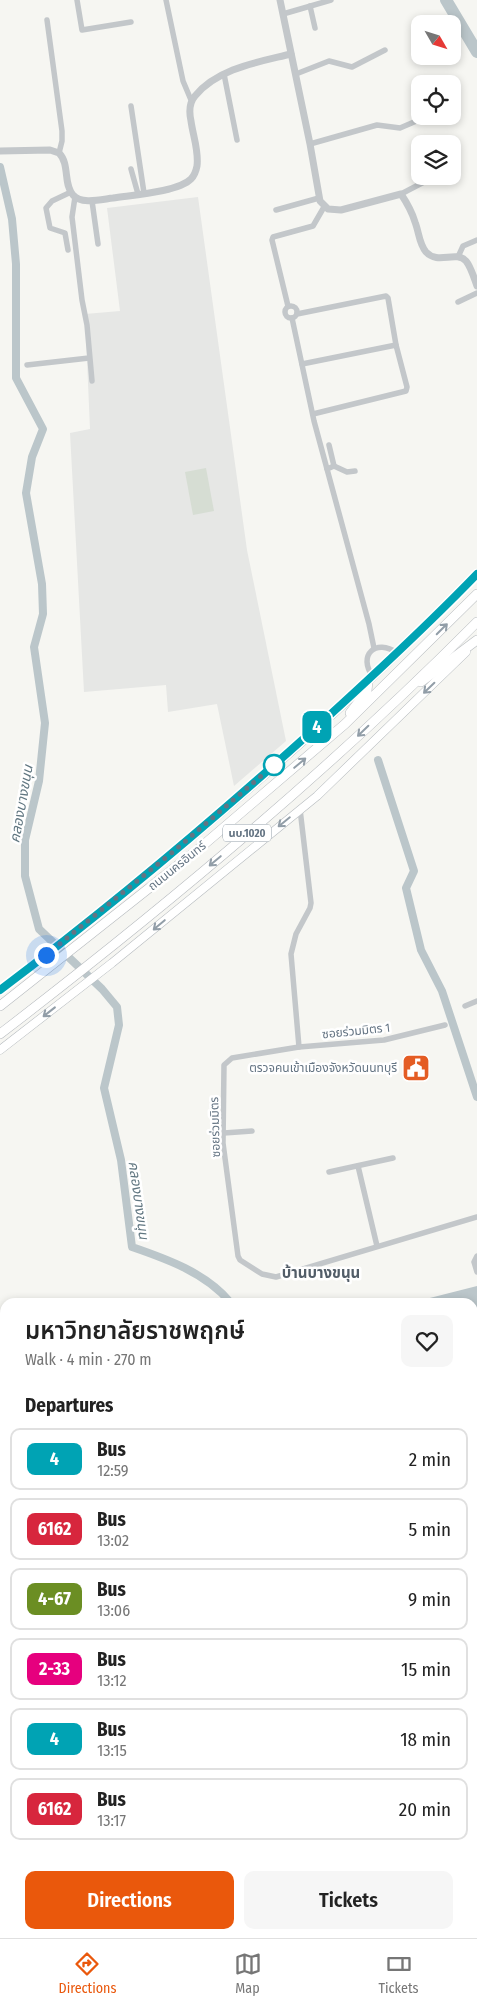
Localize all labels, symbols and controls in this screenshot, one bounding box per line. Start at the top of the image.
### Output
north arrow [411,15,461,65]
map controls [411,15,461,185]
button: locate [411,75,461,125]
button: layers [411,135,461,185]
one-way arrow [436,623,448,635]
one-way arrow [423,682,435,694]
line badge: 4 [301,711,333,743]
text: 4 [312,716,322,738]
one-way arrow [357,725,369,737]
unlabelled marker [263,754,285,776]
one-way arrow [293,757,306,768]
water label: คลองบางขนุน [6,763,37,844]
one-way arrow [278,816,291,827]
road number: นบ.1020 [223,824,271,841]
street label: ถนนนครอินทร์ [145,838,209,893]
one-way arrow [208,855,221,867]
one-way arrow [152,919,165,930]
your location [34,943,59,968]
one-way arrow [43,1006,56,1017]
street label: ซอยร่วมมิตร 1 [321,1020,391,1042]
public building icon: ตรวจคนเข้าเมืองจังหวัดนนทบุรี [401,1053,431,1083]
place label: ตรวจคนเข้าเมืองจังหวัดนนทบุรี [249,1061,397,1075]
street label: ซอยร่วมมิตร [207,1096,223,1158]
water label: คลองบางขนุน [125,1160,153,1242]
district label: บ้านบางขนุน [282,1264,360,1282]
button: heart [401,1315,453,1367]
text: มหาวิทยาลัยราชพฤกษ์ [25,1317,245,1345]
text: Walk · 4 min · 270 m [25,1350,152,1369]
text: Departures [25,1394,113,1417]
text: Bus [97,1438,126,1461]
text: 4 [50,1448,59,1470]
text: 2 min [409,1448,451,1471]
text: 12:59 [97,1461,129,1480]
text: Bus [97,1508,126,1531]
text: 6162 [38,1518,71,1540]
text: 5 min [408,1518,451,1541]
text: 13:02 [97,1531,129,1550]
text: Bus [97,1578,126,1601]
text: 4-67 [38,1588,71,1610]
text: 9 min [408,1588,451,1611]
text: 13:06 [97,1601,130,1620]
text: Bus [97,1648,126,1671]
text: 2-33 [39,1658,70,1680]
text: 15 min [401,1658,451,1681]
text: 13:12 [97,1671,127,1690]
text: Bus [97,1718,126,1741]
text: 4 [50,1728,59,1750]
text: 18 min [400,1728,451,1751]
text: 13:15 [97,1741,127,1760]
text: Bus [97,1788,126,1811]
text: 6162 [38,1798,71,1820]
text: 20 min [399,1798,451,1821]
text: 13:17 [97,1811,126,1830]
button: Directions [25,1871,234,1929]
button: Tickets [244,1871,453,1929]
tab: Directions [59,1950,116,1997]
tab: Map [234,1950,262,1997]
tab: Tickets [379,1950,418,1997]

